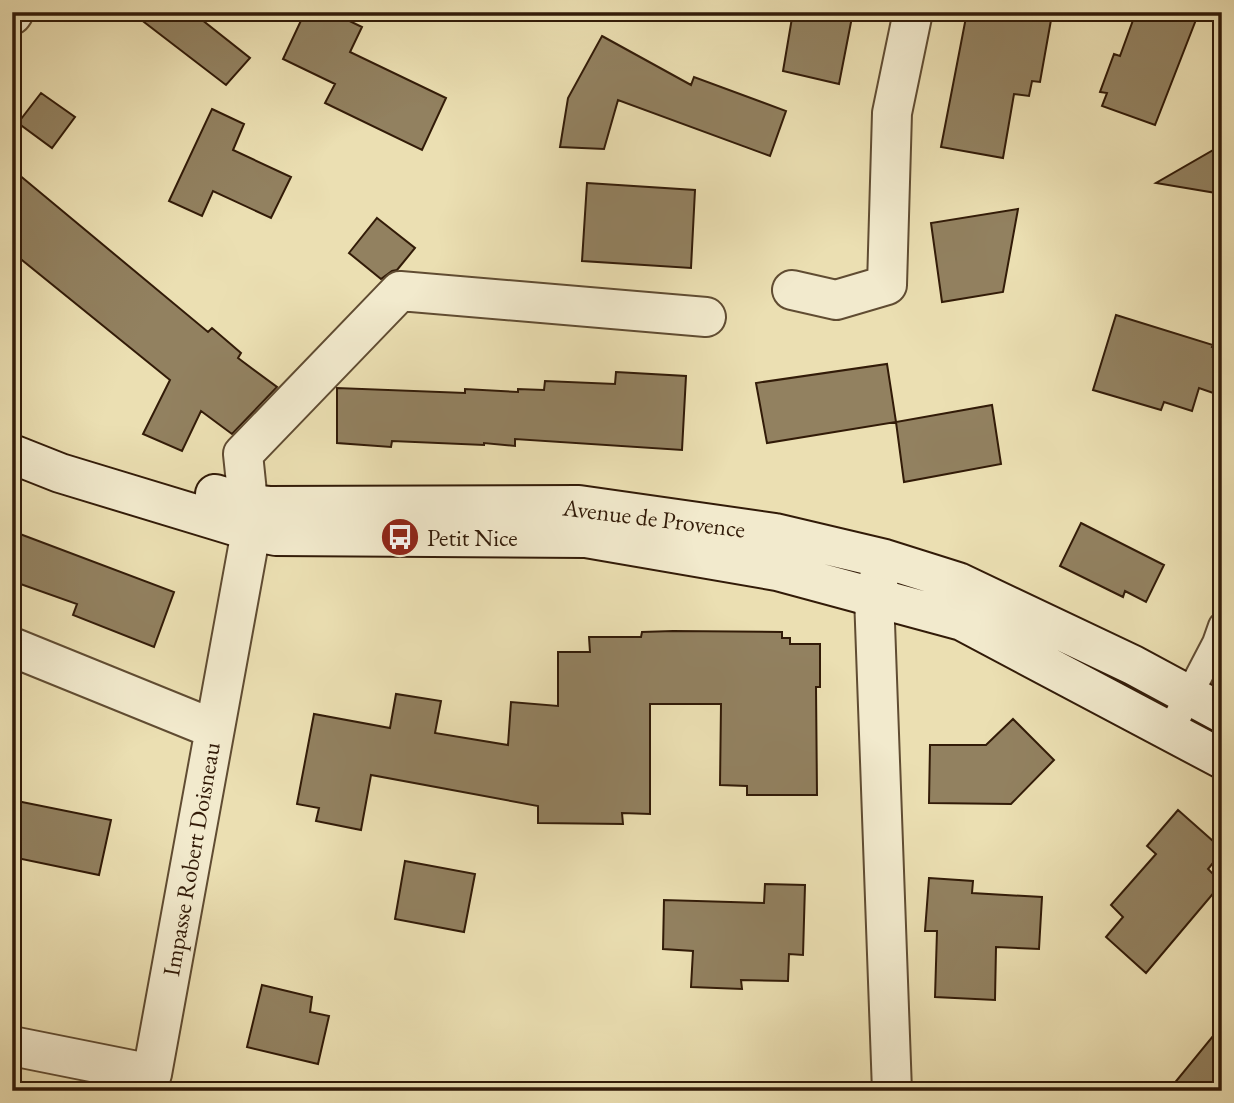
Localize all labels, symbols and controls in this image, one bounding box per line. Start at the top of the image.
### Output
street label: Avenue de Provence [560,491,747,545]
bus stop icon: Petit Nice [379,516,421,558]
place label: Petit Nice [427,522,518,553]
street label: Impasse Robert Doisneau [155,739,227,978]

